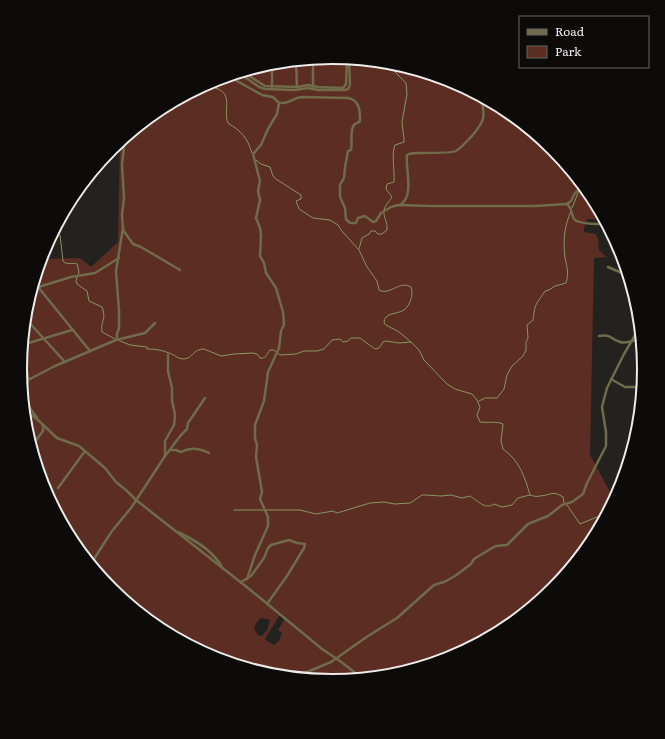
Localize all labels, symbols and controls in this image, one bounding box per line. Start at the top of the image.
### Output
legend [519,16,649,68]
text: Road [555,22,585,40]
text: Park [555,42,582,60]

